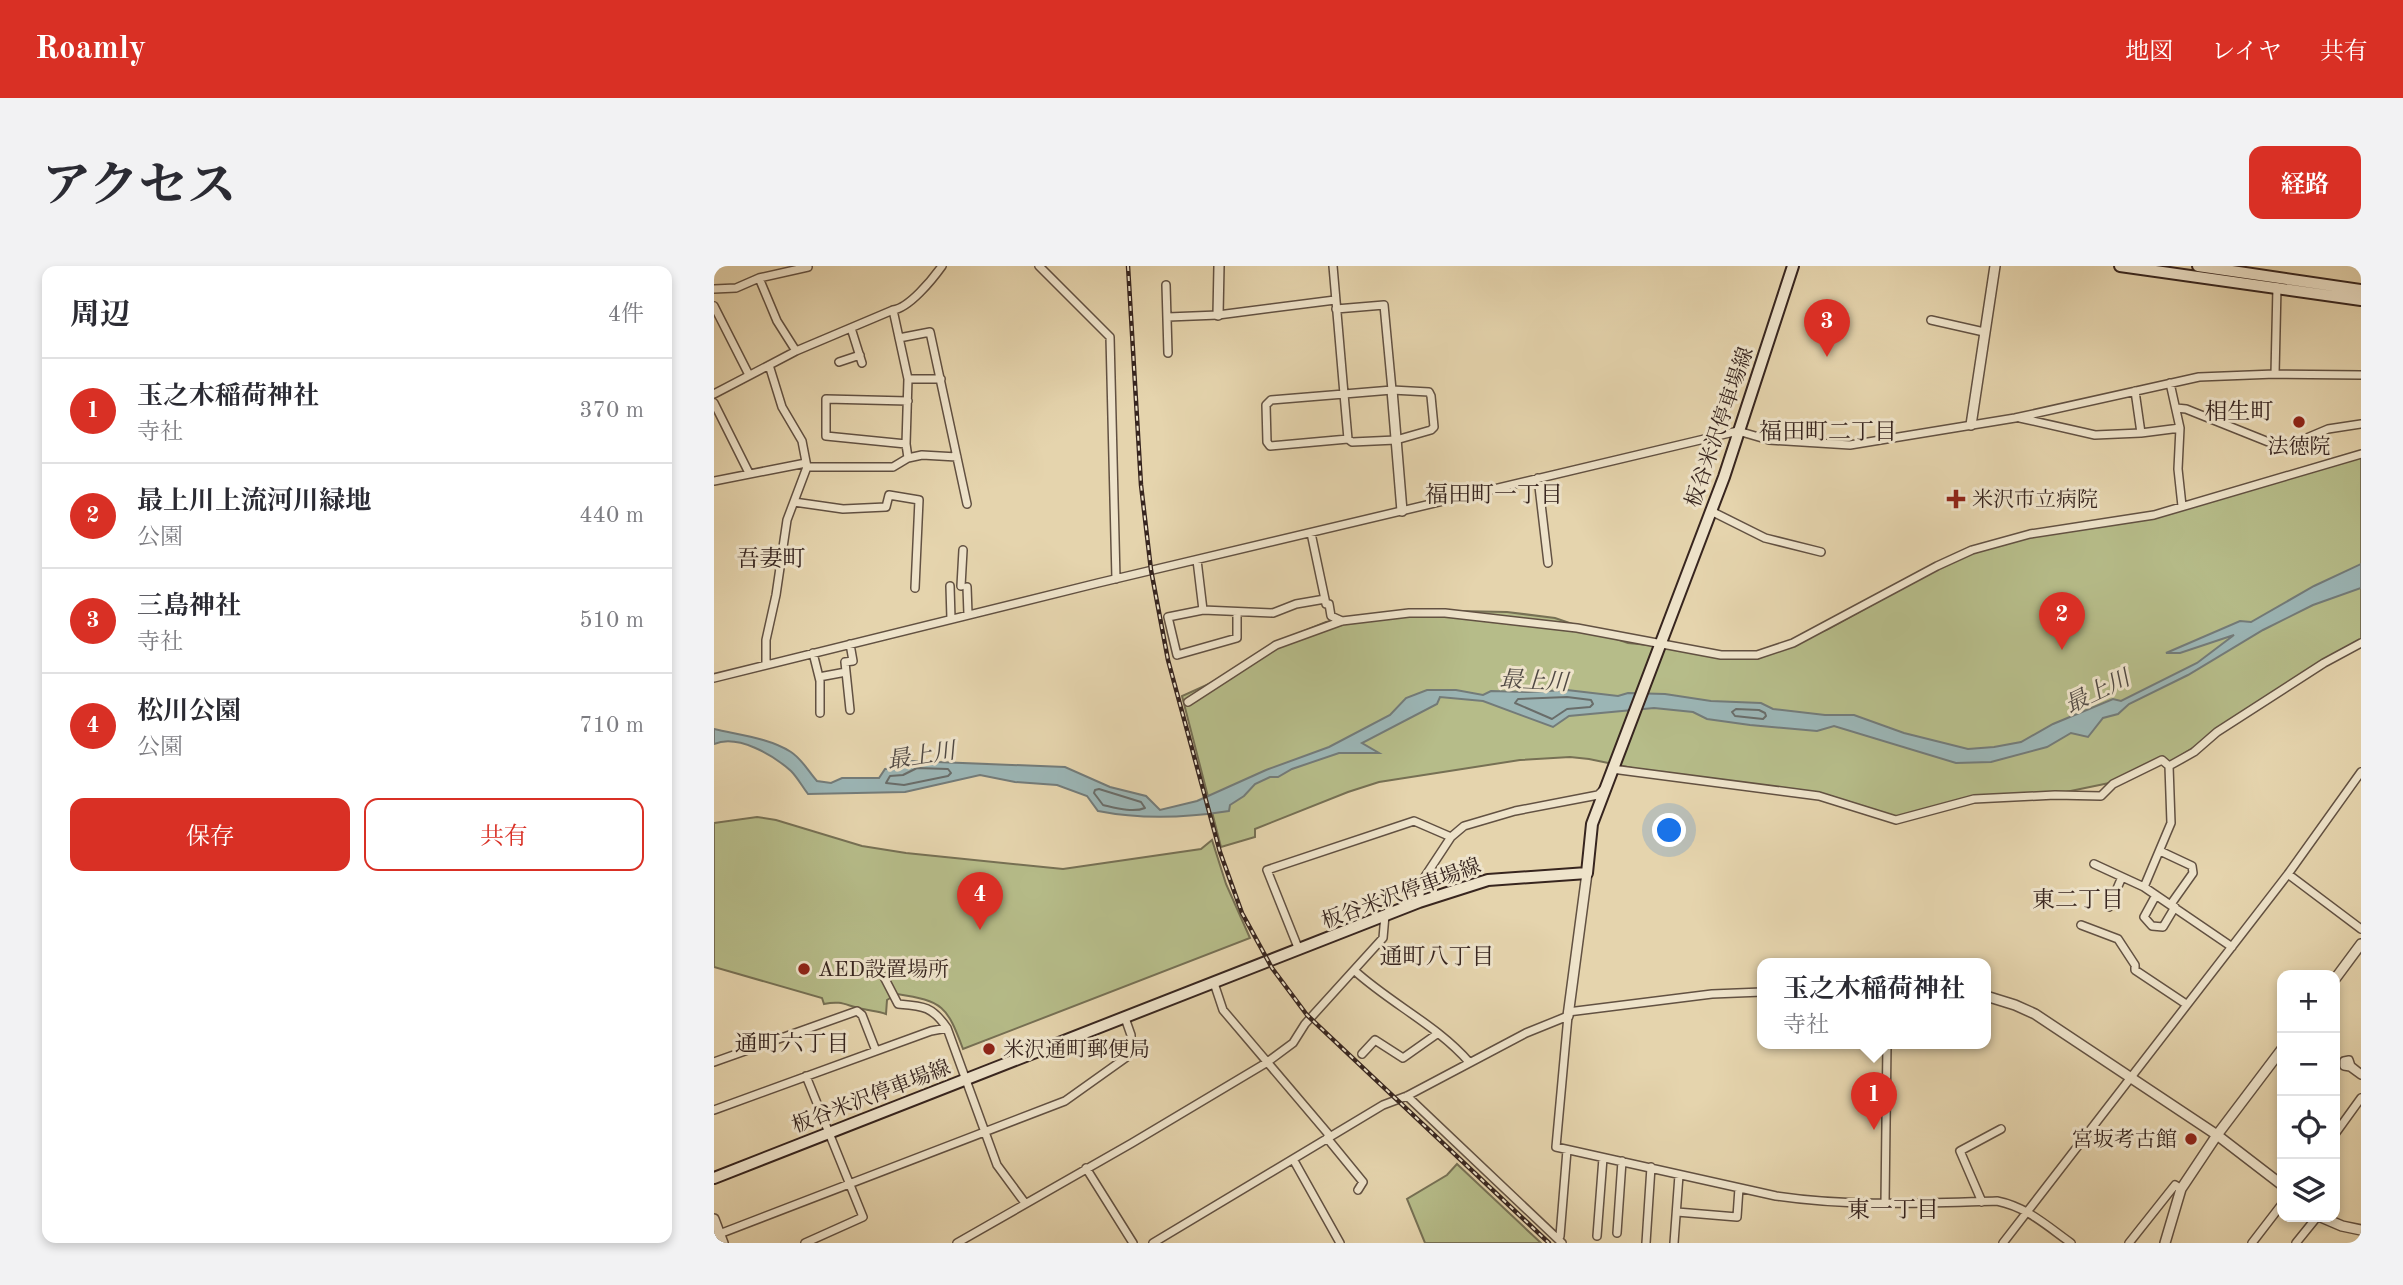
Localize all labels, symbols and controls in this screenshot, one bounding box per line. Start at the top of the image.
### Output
text: Roamly [35,33,146,66]
text: 地図 [2125,41,2173,65]
text: レイヤ [2211,41,2282,65]
text: 共有 [2320,41,2368,65]
button: 経路 [2249,146,2361,219]
text: アクセス [42,164,237,213]
pin: 3 [1804,299,1850,357]
text: 周辺 [70,301,130,331]
text: 4件 [608,303,644,326]
street label: 板谷米沢停車場線 [1681,344,1758,510]
text: 玉之木稲荷神社 [137,384,319,410]
text: 1 [86,399,100,422]
text: 370 m [579,399,644,422]
district label: 相生町 [2205,399,2274,424]
marker: 法徳院 [2291,414,2307,430]
district label: 福田町二丁目 [1759,419,1897,444]
text: 寺社 [137,421,183,444]
place label: 法徳院 [2268,435,2331,458]
district label: 福田町一丁目 [1425,482,1563,507]
place label: 米沢市立病院 [1972,488,2098,511]
text: 最上川上流河川緑地 [137,489,371,515]
marker: 米沢市立病院 [1946,489,1966,509]
text: 2 [86,504,100,527]
text: 440 m [579,504,644,527]
text: 公園 [137,526,183,549]
district label: 吾妻町 [737,546,806,571]
pin: 2 [2039,592,2085,650]
text: 三島神社 [137,594,241,620]
text: 3 [86,609,100,632]
text: 510 m [579,609,644,632]
text: 寺社 [137,631,183,654]
water label: 最上川 [2061,664,2136,718]
water label: 最上川 [1499,666,1572,695]
text: 松川公園 [137,699,241,725]
text: 4 [86,714,100,737]
text: 710 m [579,714,644,737]
text: 公園 [137,736,183,759]
water label: 最上川 [885,737,960,773]
button: 保存 [70,798,350,871]
button: 共有 [364,798,644,871]
your location [1652,813,1686,847]
street label: 板谷米沢停車場線 [1318,854,1484,933]
pin: 4 [957,872,1003,930]
district label: 東二丁目 [2032,887,2124,912]
district label: 通町八丁目 [1380,944,1495,969]
place label: AED設置場所 [818,958,949,981]
popup [1757,958,1991,1049]
marker: AED設置場所 [796,961,812,977]
map controls [2277,970,2340,1222]
button: + [2277,970,2340,1033]
text: 玉之木稲荷神社 [1783,977,1965,1003]
text: 寺社 [1783,1014,1829,1037]
district label: 通町六丁目 [735,1031,850,1056]
button: − [2277,1033,2340,1096]
place label: 米沢通町郵便局 [1003,1038,1150,1061]
marker: 米沢通町郵便局 [981,1041,997,1057]
street label: 板谷米沢停車場線 [789,1056,954,1137]
pin: 1 [1851,1072,1897,1130]
button: locate [2277,1096,2340,1159]
place label: 宮坂考古館 [2072,1128,2177,1151]
marker: 宮坂考古館 [2183,1131,2199,1147]
button: layers [2277,1159,2340,1222]
district label: 東一丁目 [1847,1197,1939,1222]

